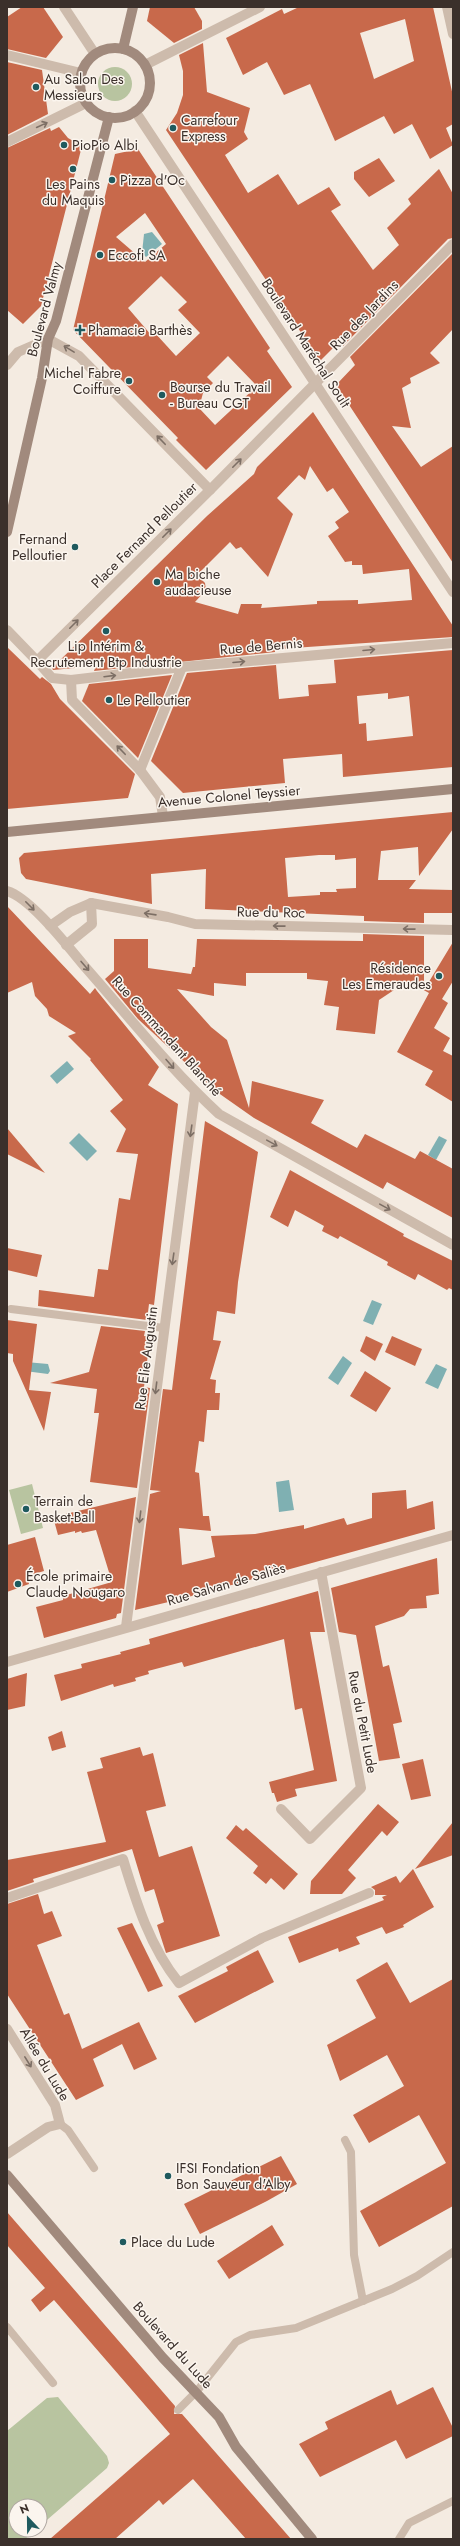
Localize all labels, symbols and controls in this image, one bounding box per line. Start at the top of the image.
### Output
place label: Au Salon Des Messieurs [44,69,124,105]
marker: Au Salon Des Messieurs [31,82,41,92]
place label: Carrefour Express [181,110,238,146]
one-way arrow [36,121,48,128]
marker: Carrefour Express [168,123,178,133]
place label: PioPio Albi [72,135,138,155]
marker: PioPio Albi [59,140,69,150]
marker: Les Pains du Maquis [68,164,78,174]
place label: Pizza d'Oc [120,170,185,190]
place label: Les Pains du Maquis [42,174,104,210]
marker: Pizza d'Oc [107,175,117,185]
place label: Eccofi SA [108,245,166,265]
marker: Eccofi SA [95,250,105,260]
street label: Boulevard Valmy [22,258,67,359]
street label: Boulevard Maréchal Soult [257,275,356,412]
street label: Rue des Jardins [325,275,403,355]
place label: Phamacie Barthès [88,320,192,340]
marker: Phamacie Barthès [75,325,85,335]
one-way arrow [63,345,75,353]
place label: Michel Fabre Coiffure [44,363,121,399]
marker: Michel Fabre Coiffure [124,376,134,386]
place label: Bourse du Travail - Bureau CGT [170,377,271,413]
marker: Bourse du Travail - Bureau CGT [157,390,167,400]
one-way arrow [156,435,166,445]
one-way arrow [232,458,242,468]
street label: Place Fernand Pelloutier [86,477,202,593]
one-way arrow [162,528,172,538]
place label: Fernand Pelloutier [12,529,67,565]
marker: Fernand Pelloutier [70,542,80,552]
place label: Ma biche audacieuse [165,564,232,600]
marker: Ma biche audacieuse [152,577,162,587]
one-way arrow [69,619,79,629]
marker: Lip Intérim & Recrutement Btp Industrie [101,626,111,636]
street label: Rue de Bernis [219,632,303,660]
place label: Lip Intérim & Recrutement Btp Industrie [30,636,182,672]
one-way arrow [362,647,375,654]
one-way arrow [232,658,245,666]
one-way arrow [103,672,116,680]
place label: Le Pelloutier [117,690,190,710]
marker: Le Pelloutier [104,695,114,705]
one-way arrow [116,745,126,755]
street label: Avenue Colonel Teyssier [157,780,301,812]
one-way arrow [25,901,35,911]
street label: Rue du Roc [237,901,305,923]
one-way arrow [144,910,157,918]
one-way arrow [273,922,286,930]
one-way arrow [403,925,416,933]
place label: Résidence Les Emeraudes [342,958,431,994]
one-way arrow [80,961,89,972]
street label: Rue Commandant Blanché [107,971,227,1101]
marker: Résidence Les Emeraudes [434,971,444,981]
one-way arrow [165,1059,174,1069]
one-way arrow [187,1124,195,1137]
one-way arrow [266,1140,278,1147]
one-way arrow [379,1203,391,1211]
one-way arrow [169,1252,177,1265]
street label: Rue Elie Augustin [130,1305,162,1411]
one-way arrow [152,1381,160,1394]
place label: Terrain de Basket-Ball [34,1491,95,1527]
marker: Terrain de Basket-Ball [21,1504,31,1514]
one-way arrow [136,1510,144,1523]
street label: Rue Salvan de Saliès [165,1557,288,1610]
place label: École primaire Claude Nougaro [26,1566,125,1602]
marker: École primaire Claude Nougaro [13,1579,23,1589]
street label: Rue du Petit Lude [343,1669,383,1775]
street label: Allée du Lude [15,2024,75,2104]
one-way arrow [24,2056,32,2067]
place label: IFSI Fondation Bon Sauveur d'Alby [176,2158,291,2194]
marker: IFSI Fondation Bon Sauveur d'Alby [163,2171,173,2181]
place label: Place du Lude [131,2232,215,2252]
marker: Place du Lude [118,2237,128,2247]
street label: Boulevard du Lude [128,2297,218,2393]
north arrow [8,2498,48,2538]
text: N [17,2500,31,2518]

